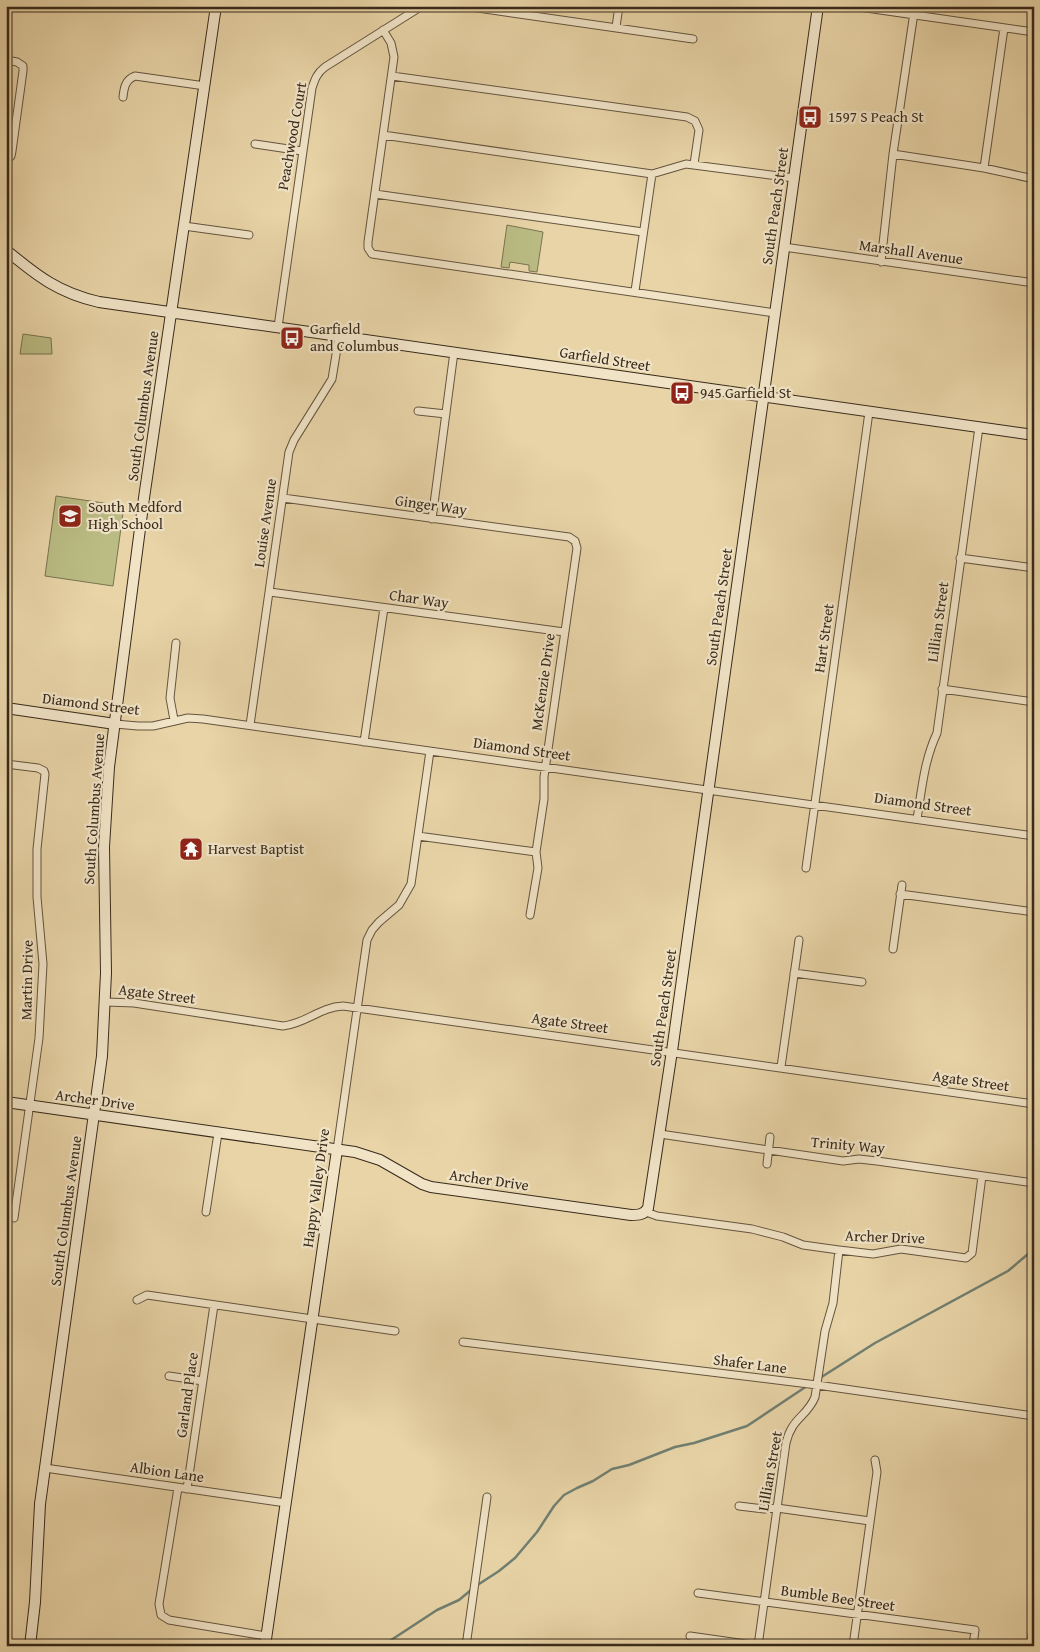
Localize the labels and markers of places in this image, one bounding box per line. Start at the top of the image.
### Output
bus stop icon: 1597 S Peach St [797,104,823,130]
place label: 1597 S Peach St [828,106,924,127]
place label: Garfield and Columbus [310,318,399,356]
bus stop icon: Garfield and Columbus [279,325,305,351]
bus stop icon: 945 Garfield St [669,380,695,406]
place label: 945 Garfield St [700,382,792,403]
place label: South Medford High School [88,496,182,534]
school or university icon: South Medford High School [57,503,83,529]
temple icon: Harvest Baptist [178,836,204,862]
place label: Harvest Baptist [208,838,305,859]

